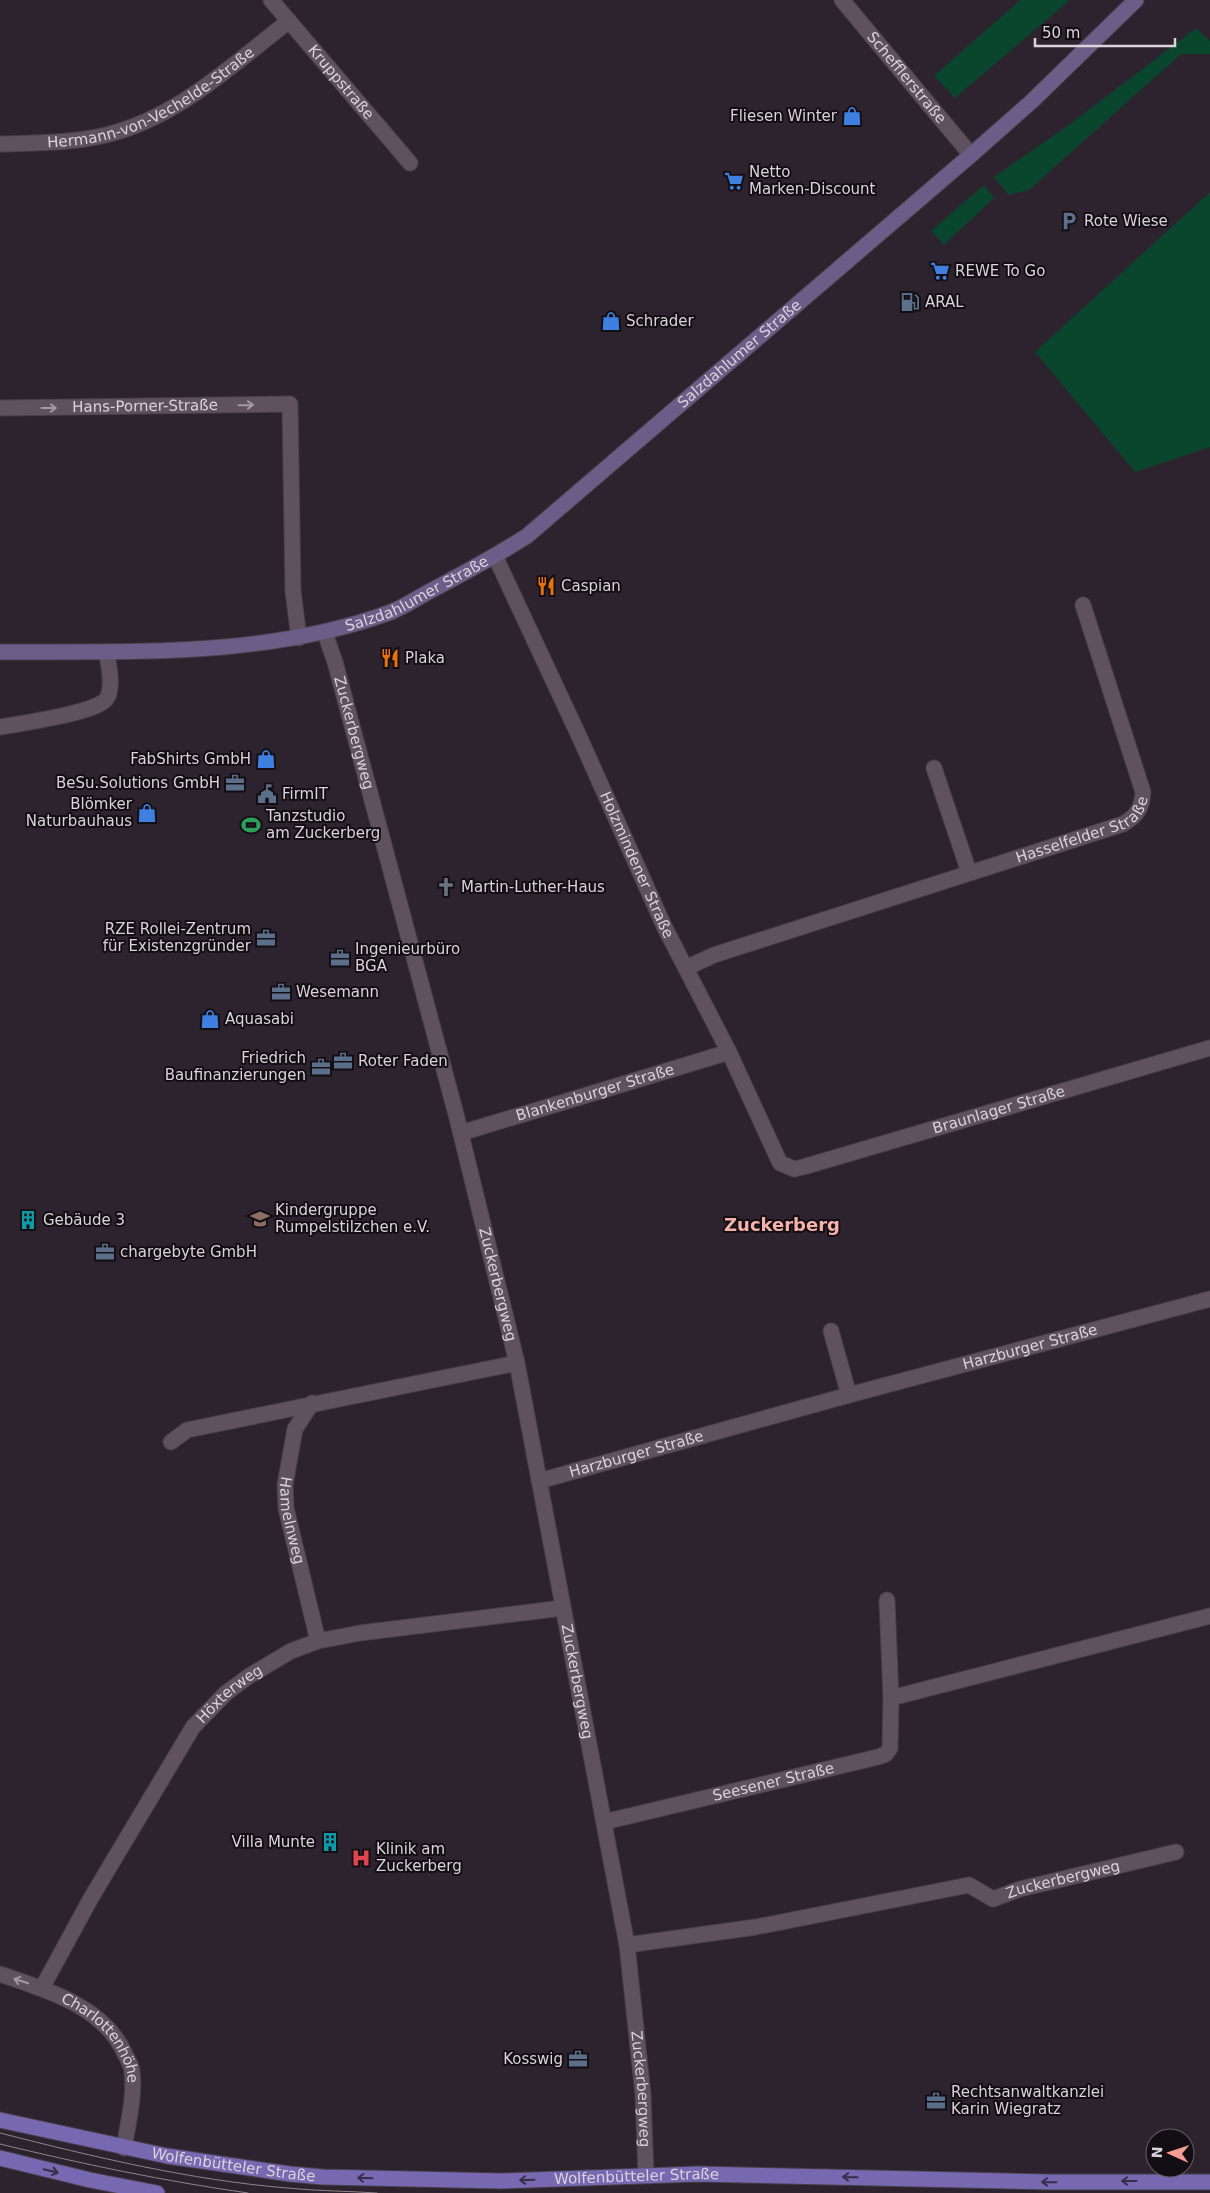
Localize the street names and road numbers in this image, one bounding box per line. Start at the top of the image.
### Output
street label: Schefflerstraße [863,28,950,127]
street label: Kruppstraße [304,41,378,123]
street label: Hermann-von-Vechelde-Straße [47,43,258,151]
street label: Salzdahlumer Straße [674,296,805,412]
street label: Hans-Porner-Straße [72,396,218,416]
street label: Salzdahlumer Straße [343,552,492,635]
street label: Zuckerbergweg [330,674,378,792]
street label: Holzmindener Straße [596,789,678,941]
street label: Hasselfelder Straße [1014,795,1152,867]
street label: Blankenburger Straße [514,1060,676,1125]
street label: Braunlager Straße [930,1082,1067,1138]
street label: Zuckerbergweg [475,1225,520,1343]
street label: Harzburger Straße [961,1320,1099,1373]
street label: Harzburger Straße [567,1427,706,1481]
street label: Hamelnweg [276,1475,308,1566]
street label: Zuckerbergweg [557,1622,597,1740]
street label: Höxterweg [193,1661,266,1727]
street label: Seesener Straße [711,1759,836,1805]
street label: Zuckerbergweg [1003,1857,1122,1902]
street label: Charlottenhöhe [58,1989,142,2083]
street label: Zuckerbergweg [627,2030,654,2148]
street label: Wolfenbütteler Straße [150,2144,316,2185]
street label: Wolfenbütteler Straße [554,2165,719,2188]

